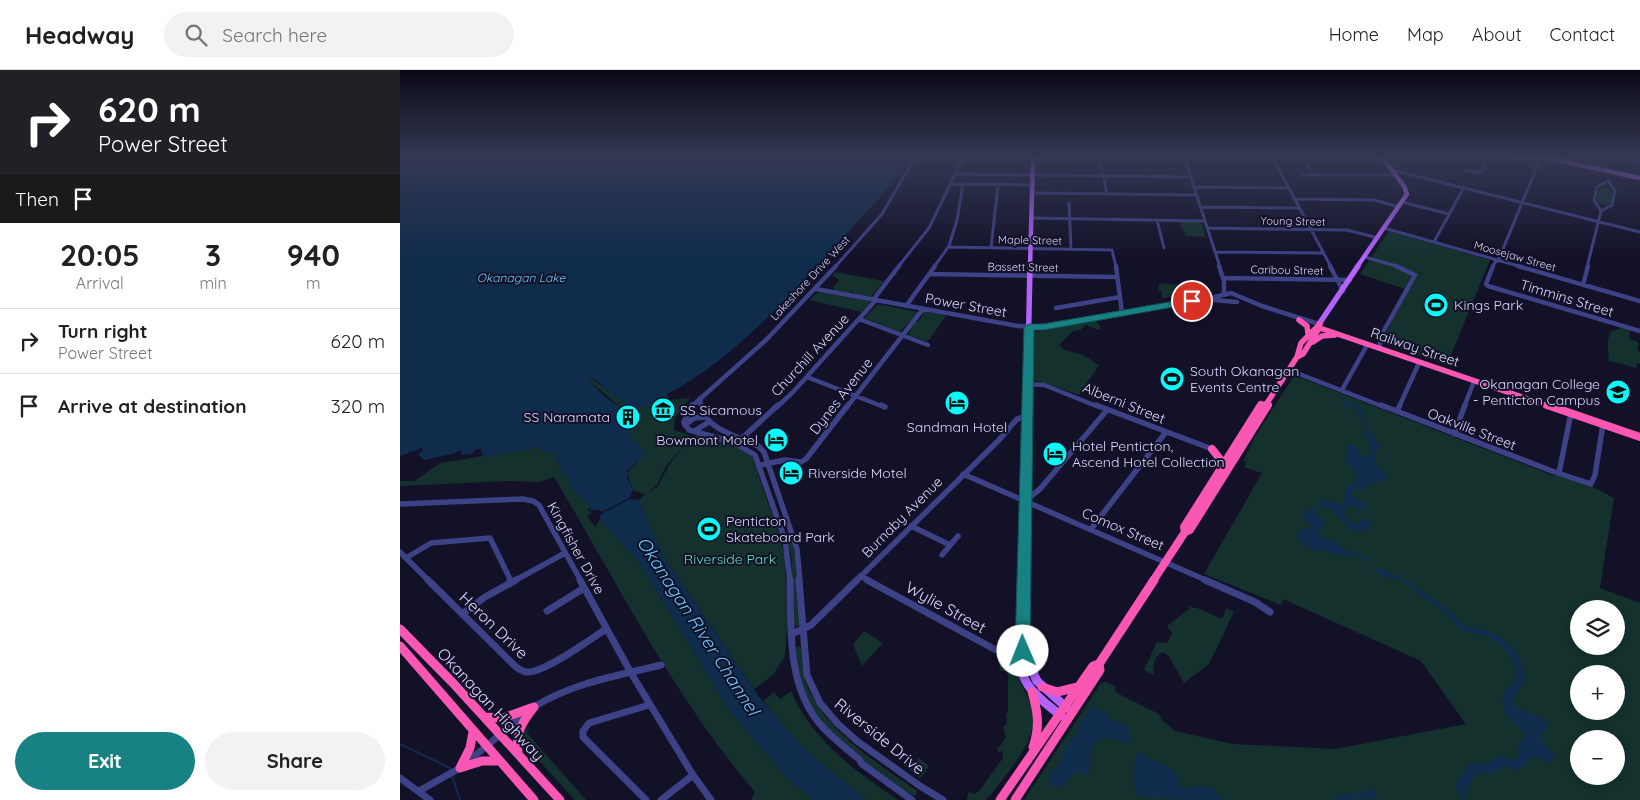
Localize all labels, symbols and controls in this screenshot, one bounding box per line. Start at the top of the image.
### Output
search box [164,12,514,57]
text: Headway [25,20,134,50]
icon: search [182,21,210,49]
text: Search here [222,23,327,47]
text: Home [1329,23,1379,46]
text: Map [1407,23,1444,46]
text: About [1472,23,1522,46]
text: Contact [1550,23,1615,46]
text: 620 m [98,87,201,131]
icon: right [15,90,80,155]
text: Power Street [98,130,228,158]
icon: arrive [69,185,97,213]
text: Then [15,187,59,211]
street label: Young Street [1260,213,1326,229]
street label: Maple Street [998,232,1062,248]
street label: Lakeshore Drive West [767,233,853,323]
text: 20:05 [60,236,139,274]
text: 3 [205,236,221,274]
text: 940 [287,236,340,274]
street label: Moosejaw Street [1472,238,1558,274]
street label: Bassett Street [987,259,1059,275]
street label: Caribou Street [1250,262,1324,278]
water label: Okanagan Lake [477,270,566,285]
text: Arrival [76,273,124,293]
text: min [199,273,227,293]
text: m [306,273,321,293]
street label: Timmins Street [1518,275,1616,321]
pin [1171,280,1213,322]
icon: arrive [1178,287,1206,315]
street label: Power Street [924,289,1008,321]
sports icon: Kings Park [1423,292,1449,318]
place label: Kings Park [1454,296,1523,314]
street label: Churchill Avenue [767,310,853,400]
text: Turn right [58,319,147,343]
street label: Railway Street [1368,323,1462,371]
icon: right [15,327,43,355]
text: 620 m [330,329,385,353]
text: Power Street [58,343,152,363]
street label: Dynes Avenue [805,354,877,438]
place label: South Okanagan Events Centre [1190,362,1299,396]
sports icon: South Okanagan Events Centre [1159,366,1185,392]
place label: Okanagan College - Penticton Campus [1473,375,1600,409]
street label: Alberni Street [1080,378,1168,428]
school or university icon: Okanagan College - Penticton Campus [1605,379,1631,405]
hotel icon: Sandman Hotel [944,390,970,416]
icon: arrive [15,392,43,420]
text: Arrive at destination [58,394,247,418]
text: 320 m [331,394,385,418]
museum icon: SS Sicamous [650,397,676,423]
place label: SS Sicamous [680,401,762,419]
building icon: SS Naramata [615,404,641,430]
street label: Oakville Street [1425,404,1519,454]
place label: SS Naramata [524,408,610,426]
place label: Sandman Hotel [907,418,1007,436]
hotel icon: Bowmont Motel [763,427,789,453]
place label: Bowmont Motel [656,431,758,449]
place label: Hotel Penticton, Ascend Hotel Collection [1072,437,1225,471]
hotel icon: Hotel Penticton, Ascend Hotel Collection [1042,441,1068,467]
hotel icon: Riverside Motel [778,460,804,486]
place label: Riverside Motel [808,464,907,482]
street label: Burnaby Avenue [858,473,946,561]
street label: Kingfisher Drive [543,499,609,597]
street label: Comox Street [1079,504,1167,554]
place label: Penticton Skateboard Park [726,512,835,546]
sports icon: Penticton Skateboard Park [696,516,722,542]
water label: Okanagan River Channel [632,532,766,721]
park label: Riverside Park [684,550,776,568]
street label: Wylie Street [902,577,990,637]
street label: Heron Drive [455,587,533,663]
map controls [1570,600,1625,785]
button: layers [1570,600,1625,655]
position arrow [996,624,1048,676]
street label: Okanagan Highway [433,643,549,765]
button: + [1570,665,1625,720]
street label: Riverside Drive [831,694,929,778]
button: − [1570,730,1625,785]
button: Exit [15,732,195,790]
button: Share [205,732,385,790]

